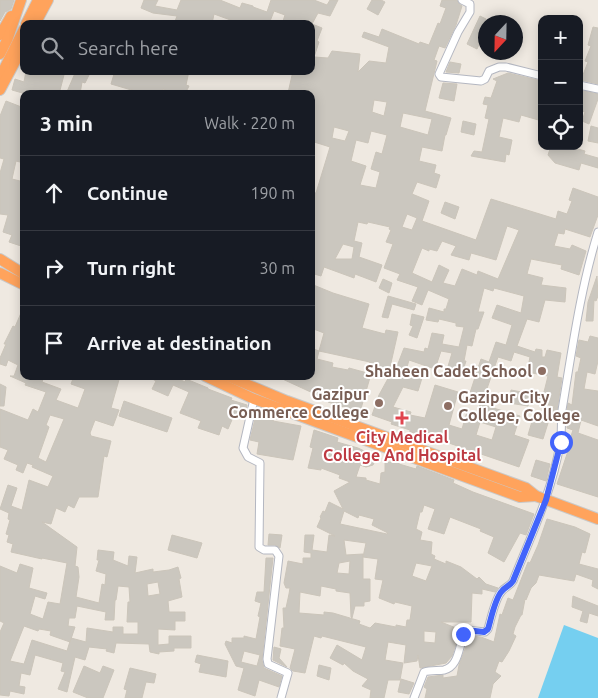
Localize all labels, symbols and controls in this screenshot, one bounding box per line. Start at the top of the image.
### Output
north arrow [478,15,523,60]
map controls [538,15,583,150]
button: + [538,15,583,60]
search box [20,20,315,75]
icon: search [38,34,66,62]
text: Search here [78,37,178,59]
button: − [538,60,583,105]
button: locate [538,105,583,150]
text: 3 min [40,111,93,135]
text: Walk · 220 m [204,114,295,132]
icon: ahead [40,179,68,207]
text: Continue [87,182,168,204]
text: 190 m [250,184,295,202]
icon: right [40,254,68,282]
text: Turn right [87,257,175,279]
text: 30 m [259,259,295,277]
icon: arrive [40,329,68,357]
text: Arrive at destination [87,332,272,354]
place label: Shaheen Cadet School [365,362,532,380]
marker: Shaheen Cadet School [536,365,548,377]
place label: Gazipur Commerce College [228,385,369,421]
place label: Gazipur City College, College [458,388,580,424]
marker: Gazipur Commerce College [373,397,385,409]
marker: Gazipur City College, College [442,400,454,412]
marker: City Medical College And Hospital [395,411,409,425]
place label: City Medical College And Hospital [323,428,481,464]
route start [550,431,573,454]
route end [452,623,475,646]

